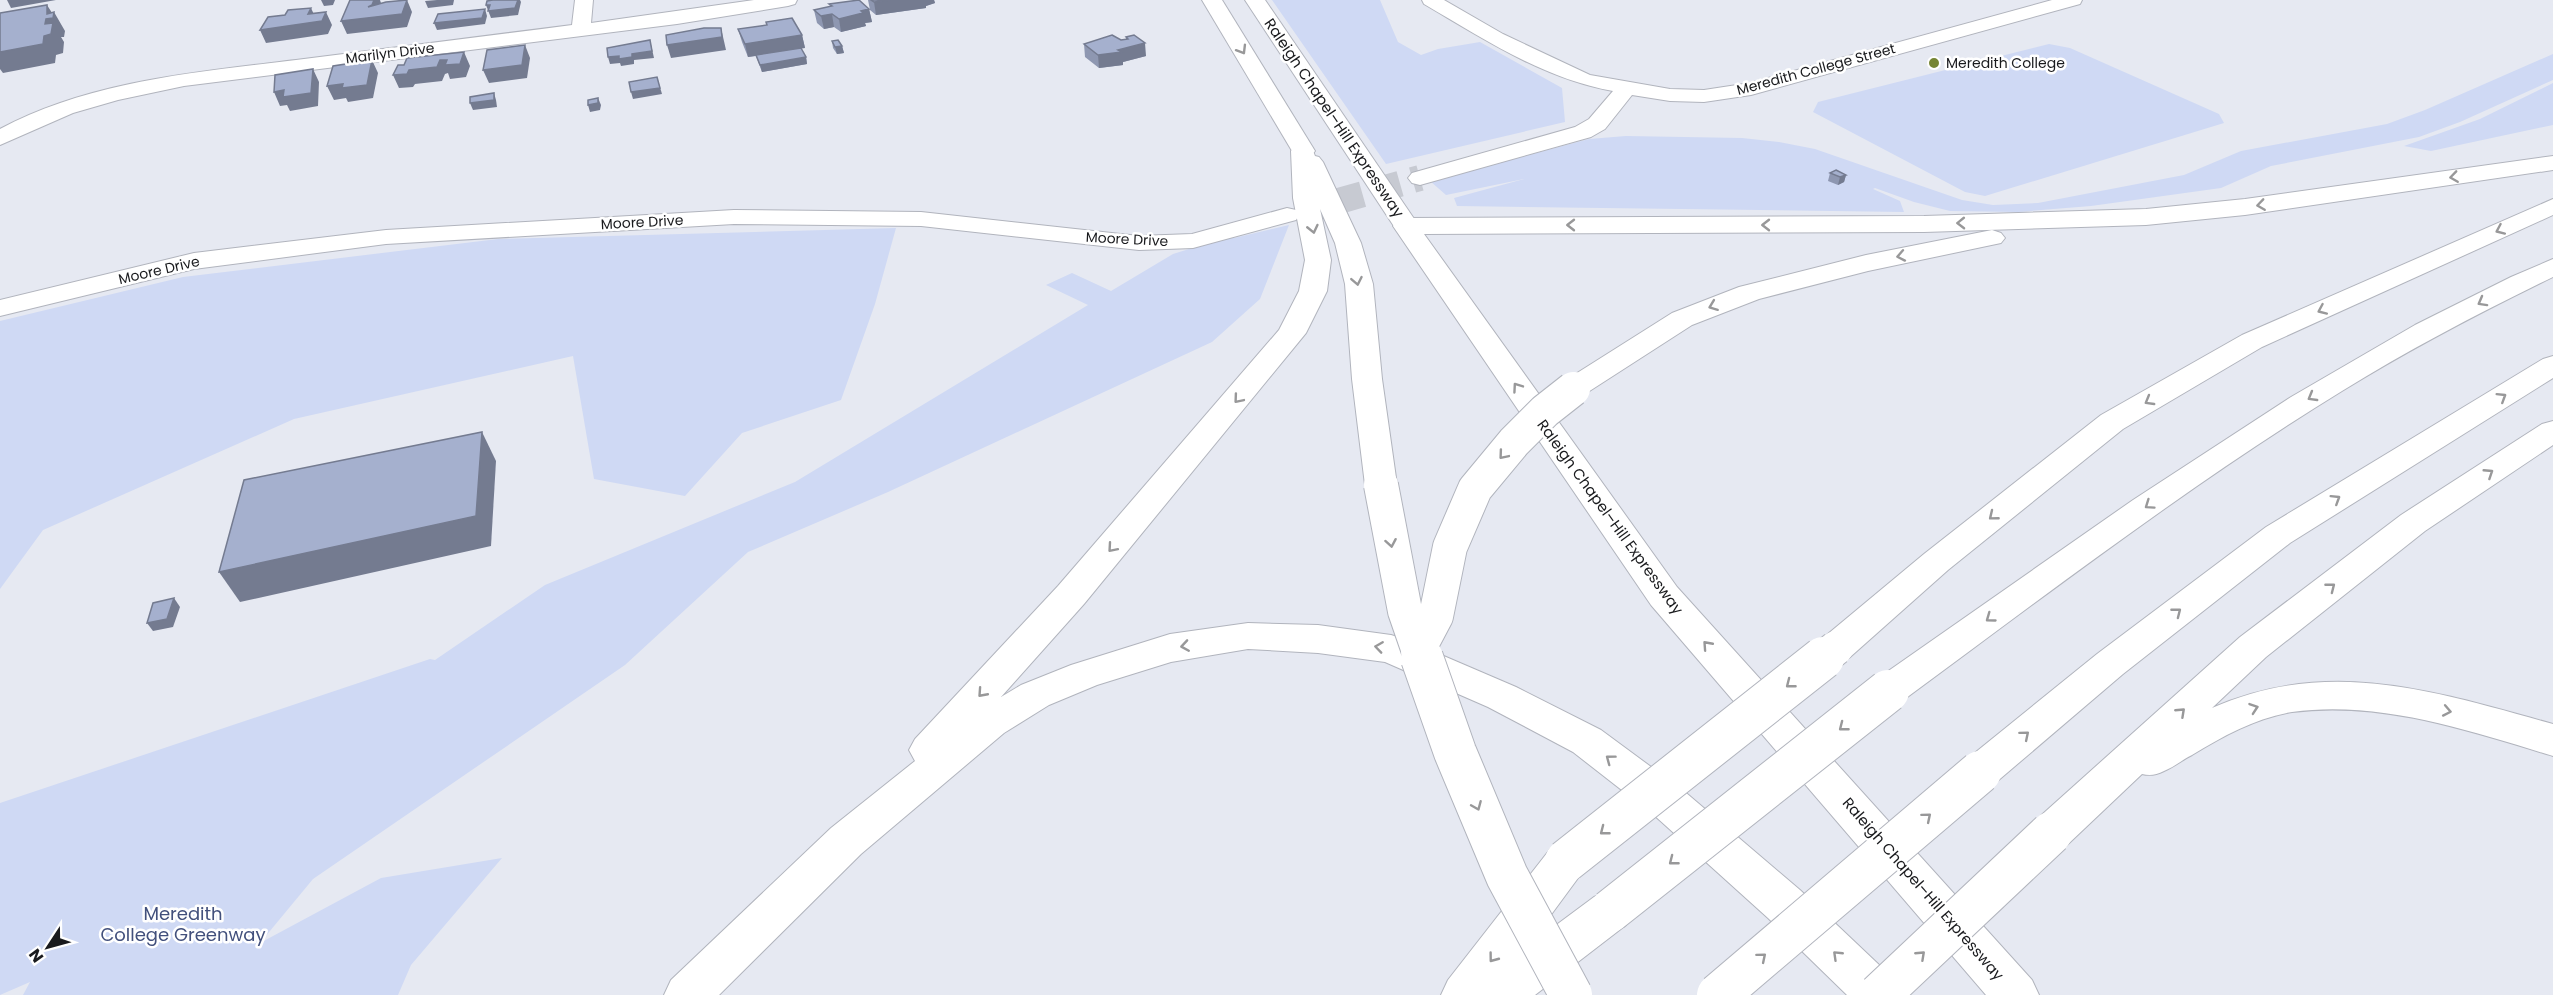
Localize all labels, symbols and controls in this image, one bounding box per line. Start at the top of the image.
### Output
street label: Raleigh Chapel–Hill Expressway [1260,14,1409,222]
street label: Marilyn Drive [344,38,436,68]
street label: Meredith College Street [1734,38,1898,100]
one-way arrow [1235,44,1247,54]
place label: Meredith College [1946,53,2065,73]
marker: Meredith College [1927,56,1941,70]
one-way arrow [2449,171,2458,183]
one-way arrow [2256,199,2265,211]
street label: Moore Drive [600,210,684,234]
one-way arrow [1957,217,1966,229]
one-way arrow [1567,219,1576,231]
one-way arrow [1762,219,1771,231]
one-way arrow [2495,223,2506,235]
one-way arrow [1306,224,1319,234]
street label: Moore Drive [1085,227,1169,251]
one-way arrow [1897,249,1907,262]
street label: Moore Drive [116,251,202,289]
one-way arrow [1350,276,1363,286]
one-way arrow [2478,295,2488,306]
one-way arrow [1709,299,1719,312]
one-way arrow [2317,303,2328,315]
one-way arrow [1513,382,1524,393]
one-way arrow [2307,390,2318,401]
one-way arrow [1234,392,1245,403]
one-way arrow [2145,393,2155,405]
one-way arrow [2496,393,2506,405]
street label: Raleigh Chapel–Hill Expressway [1532,415,1689,619]
one-way arrow [1500,448,1511,459]
one-way arrow [2482,469,2493,480]
one-way arrow [2330,495,2340,507]
one-way arrow [2145,498,2156,509]
one-way arrow [1988,509,1999,520]
one-way arrow [1385,538,1397,547]
one-way arrow [1108,541,1119,552]
one-way arrow [2324,583,2335,594]
one-way arrow [2170,609,2181,620]
one-way arrow [1986,611,1997,622]
one-way arrow [1180,639,1190,652]
one-way arrow [1703,641,1714,652]
one-way arrow [1374,642,1383,654]
one-way arrow [1786,676,1797,687]
one-way arrow [978,686,989,697]
one-way arrow [2249,703,2259,715]
one-way arrow [2441,704,2451,717]
one-way arrow [2175,708,2185,719]
one-way arrow [1838,720,1849,731]
one-way arrow [2018,731,2029,742]
one-way arrow [1606,755,1617,766]
street label: Raleigh Chapel–Hill Expressway [1838,793,2009,985]
one-way arrow [1470,800,1482,811]
one-way arrow [1920,813,1931,824]
one-way arrow [1600,824,1611,835]
one-way arrow [1669,854,1680,865]
park label: Meredith College Greenway [100,901,266,947]
north arrow [18,917,78,977]
text: N [23,944,49,967]
one-way arrow [1489,951,1500,962]
one-way arrow [1833,951,1844,962]
one-way arrow [1915,951,1925,962]
one-way arrow [1755,953,1766,964]

